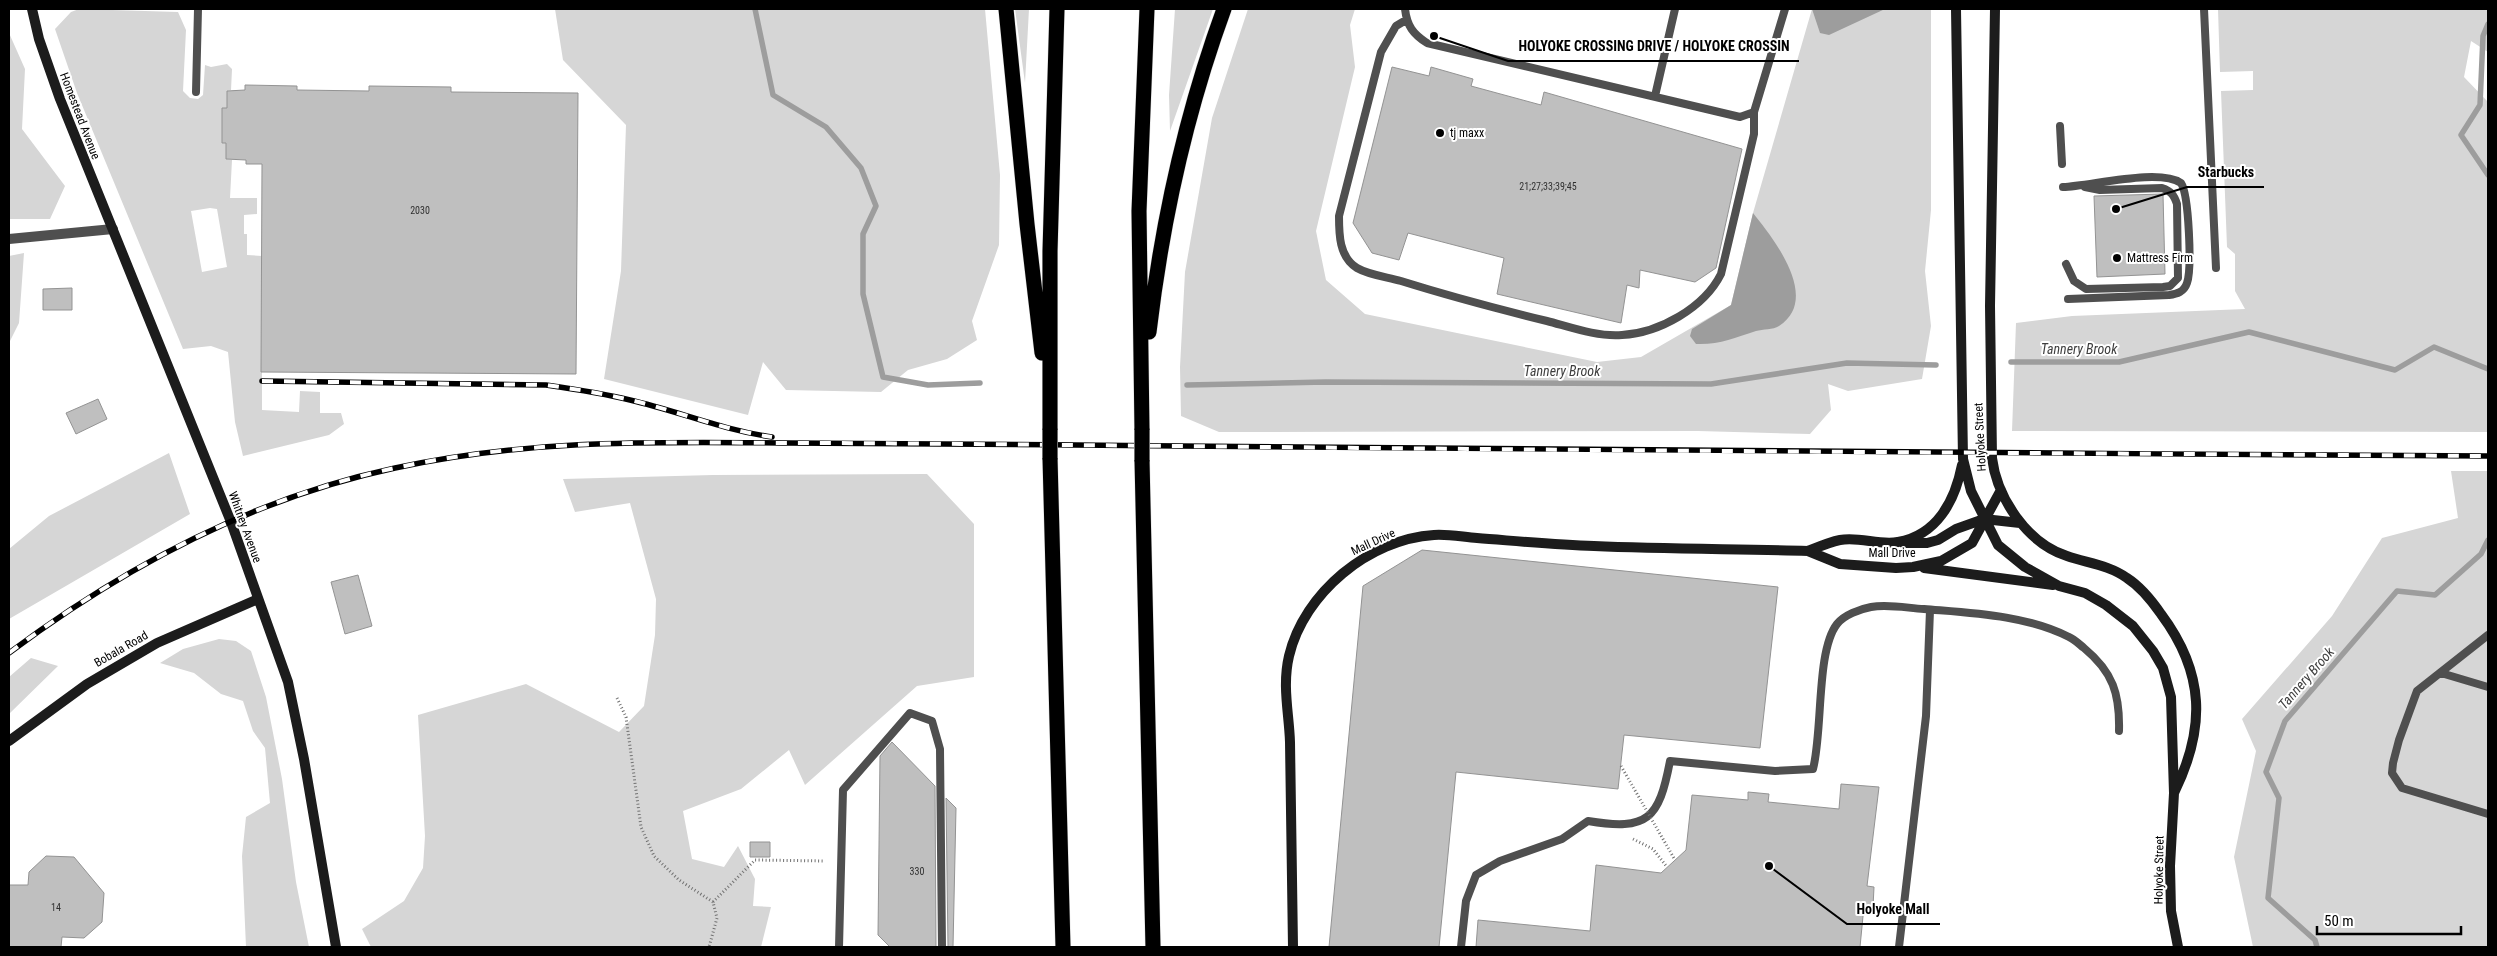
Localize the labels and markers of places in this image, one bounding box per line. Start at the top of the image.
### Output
callout: HOLYOKE CROSSING DRIVE / HOLYOKE CROSSIN [1508,32,1799,61]
place label: tj maxx [1450,126,1484,140]
marker: tj maxx [1434,127,1446,139]
callout: Starbucks [2187,158,2264,187]
place label: Mattress Firm [2127,251,2193,265]
marker: Mattress Firm [2111,252,2123,264]
callout: Holyoke Mall [1847,895,1940,924]

